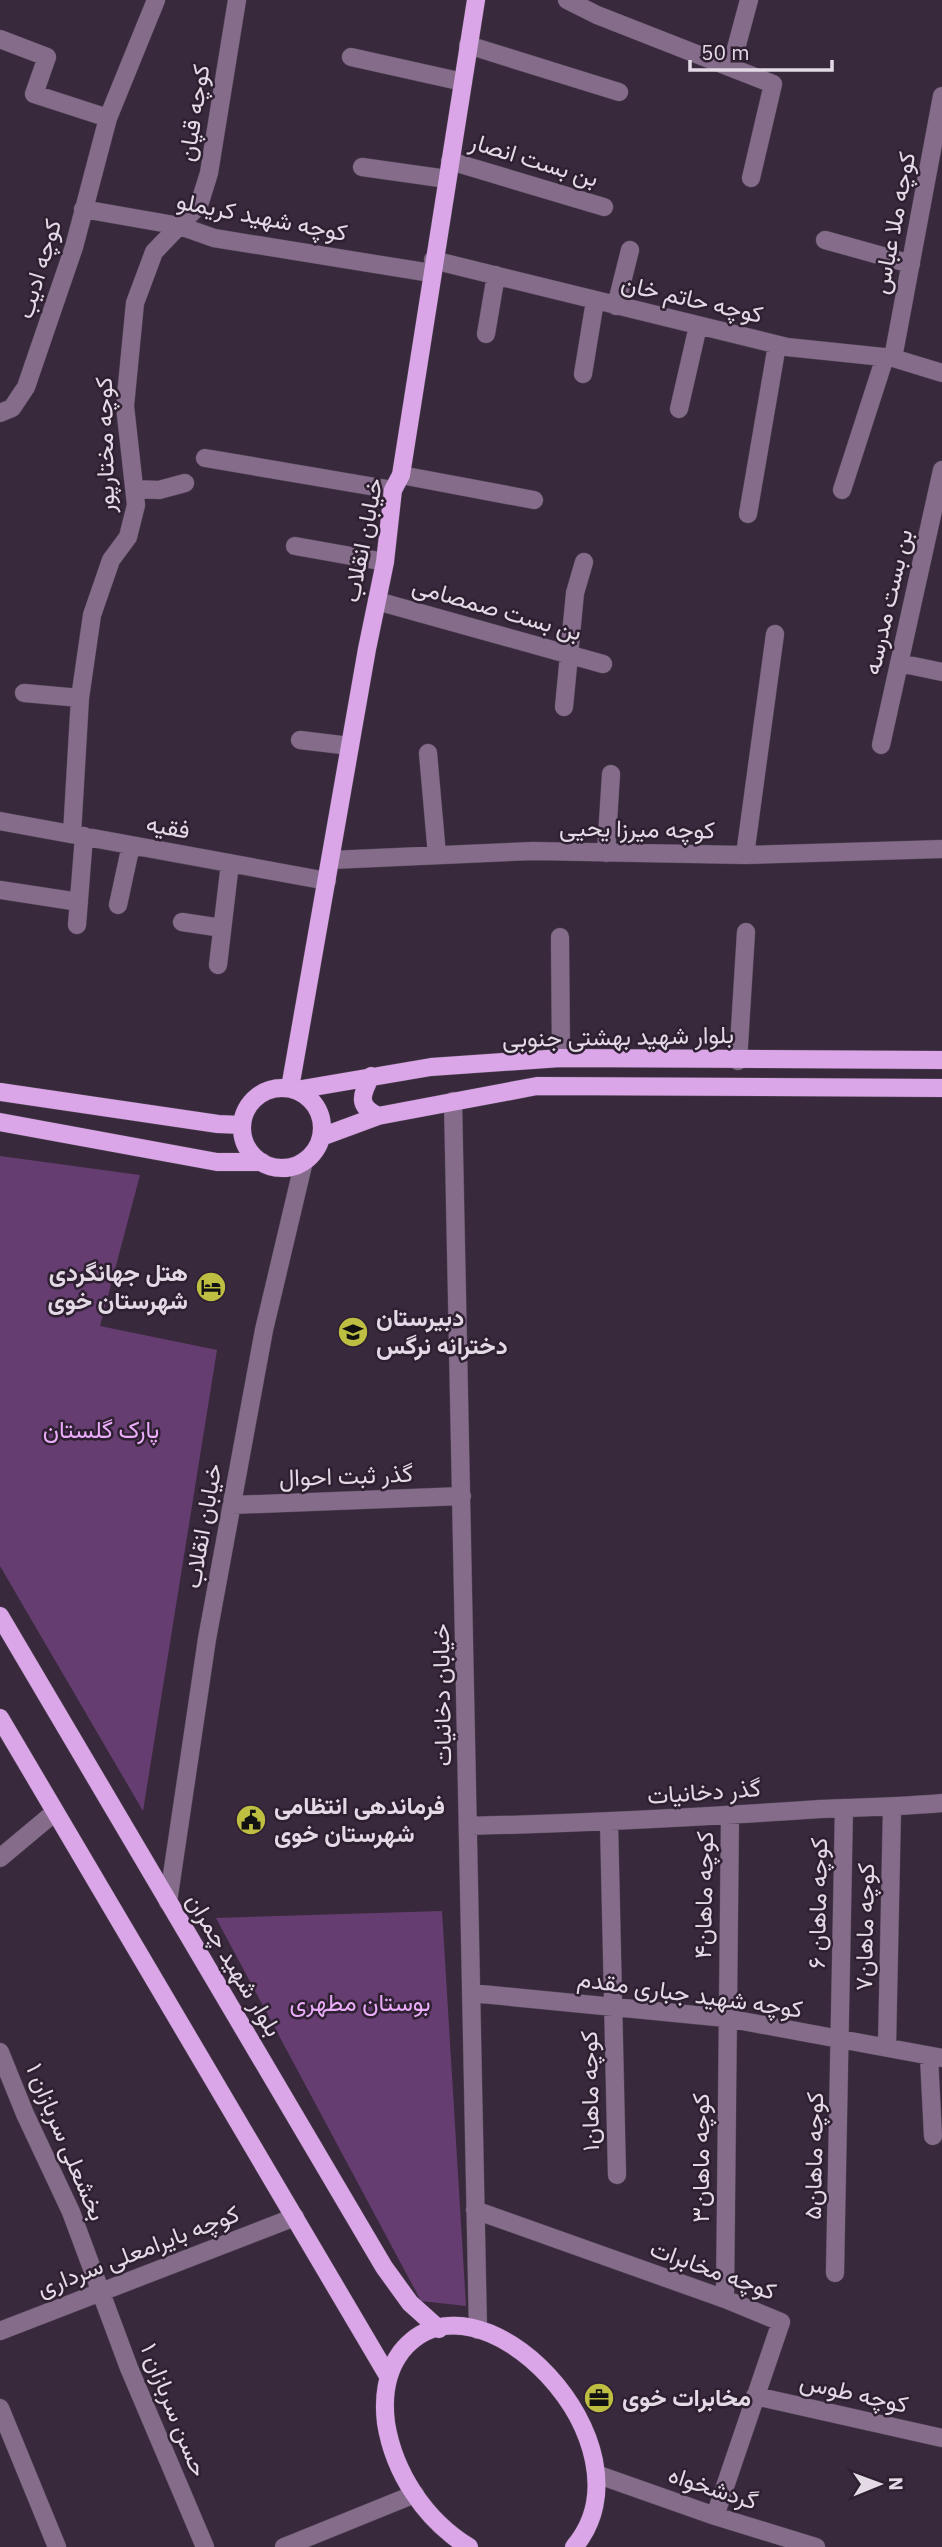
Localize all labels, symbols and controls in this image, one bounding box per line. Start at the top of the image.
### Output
scale bar [690,28,832,72]
text: 50 m [701,38,750,66]
street label: کوچه قپان [170,62,217,164]
street label: بن بست انصار [465,124,603,194]
street label: کوچه ملا عباس [864,149,923,297]
street label: کوچه شهید کریملو [174,184,350,249]
street label: کوچه ادیب [8,215,69,323]
street label: کوچه حاتم خان [618,266,766,331]
street label: کوچه مختارپور [87,377,122,514]
street label: خیابان انقلاب [334,475,390,605]
street label: بن بست مدرسه [855,526,919,678]
street label: بن بست صمصامی [409,569,586,648]
street label: فقیه [144,806,193,846]
street label: کوچه میرزا یحیی [559,811,715,846]
street label: بلوار شهید بهشتی جنوبی [502,1018,734,1054]
place label: هتل جهانگردی شهرستان خوی [47,1256,188,1316]
hotel icon: هتل جهانگردی شهرستان خوی [194,1270,228,1304]
place label: دبیرستان دخترانه نرگس [376,1301,508,1361]
school or university icon: دبیرستان دخترانه نرگس [336,1315,370,1349]
park label: پارک گلستان [43,1413,159,1446]
street label: گذر ثبت احوال [278,1457,414,1493]
street label: خیابان انقلاب [175,1461,229,1591]
street label: خیابان دخانیات [424,1623,458,1767]
street label: گذر دخانیات [646,1771,762,1811]
place label: فرماندهی انتظامی شهرستان خوی [274,1789,445,1849]
public building icon: فرماندهی انتظامی شهرستان خوی [234,1803,268,1837]
street label: کوچه ماهان۴ [686,1831,721,1959]
street label: کوچه ماهان ۶ [800,1837,835,1969]
street label: کوچه ماهان۷ [847,1863,882,1991]
street label: بلوار شهید چمران [179,1887,290,2043]
street label: کوچه شهید جباری مقدم [575,1961,805,2026]
park label: بوستان مطهری [289,1986,431,2018]
street label: کوچه ماهان۱ [572,2030,607,2152]
street label: بخشعلی سربازان ۱ [19,2058,115,2225]
street label: کوچه ماهان۵ [796,2092,831,2220]
street label: کوچه ماهان۳ [684,2093,717,2223]
street label: کوچه بایرامعلی سرداری [32,2197,244,2304]
street label: کوچه مخابرات [645,2231,781,2308]
street label: حسن سربازان ۱ [134,2338,216,2481]
street label: کوچه طوس [797,2364,912,2421]
office icon: مخابرات خوی [582,2381,616,2415]
place label: مخابرات خوی [622,2381,751,2413]
north arrow [844,2449,914,2519]
street label: گردشخواه [664,2458,762,2517]
text: N [884,2477,908,2491]

